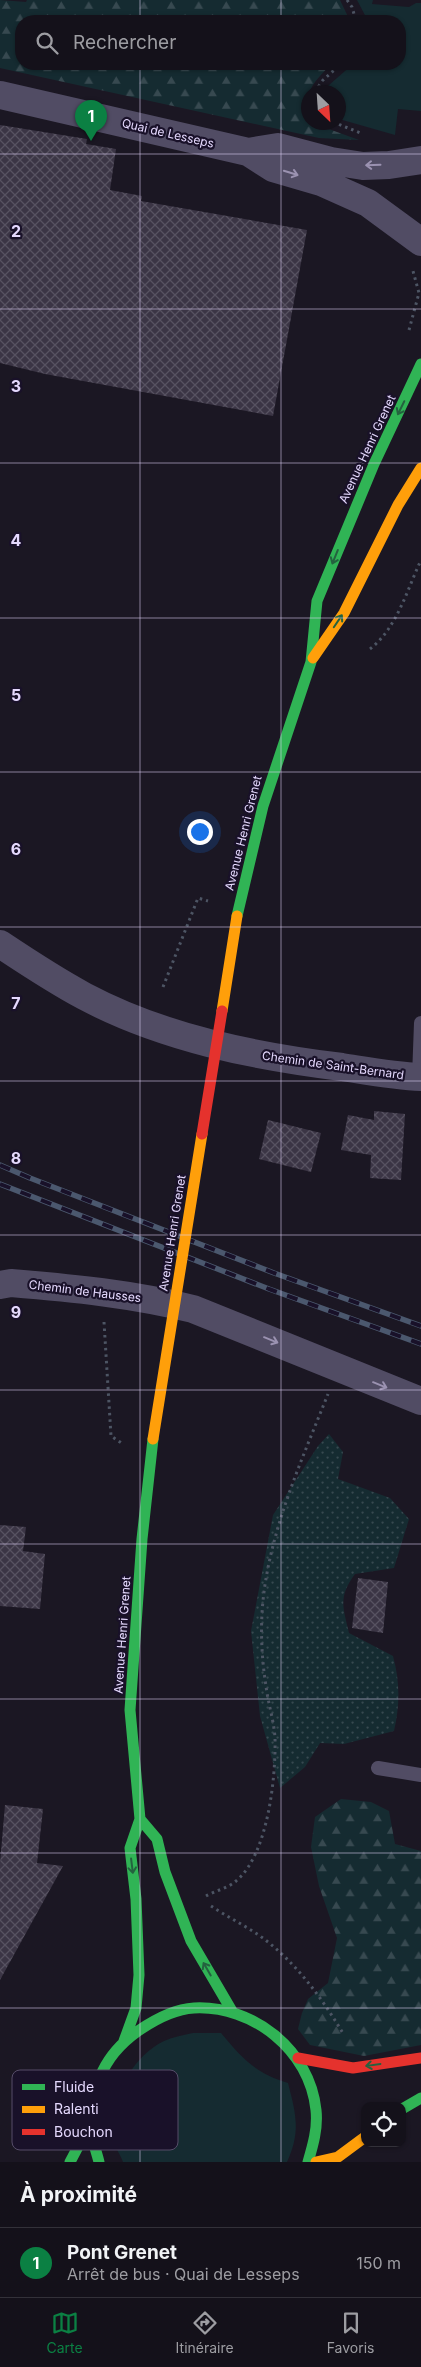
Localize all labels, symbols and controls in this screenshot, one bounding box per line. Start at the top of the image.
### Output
search box [15,15,406,70]
icon: search [33,29,61,57]
text: Rechercher [73,31,176,54]
north arrow [301,85,346,130]
pin: 1 [75,100,107,141]
street label: Quai de Lesseps [120,115,216,151]
one-way arrow [365,161,381,170]
one-way arrow [283,169,299,179]
text: 2 [11,221,21,241]
text: 3 [11,376,21,396]
street label: Avenue Henri Grenet [335,392,399,506]
one-way arrow [396,400,405,415]
text: 4 [11,530,22,550]
one-way arrow [330,548,339,564]
one-way arrow [333,615,343,629]
text: 5 [11,685,21,705]
street label: Avenue Henri Grenet [221,774,265,892]
your location [187,819,213,845]
text: 6 [11,839,21,859]
text: 7 [11,993,21,1013]
street label: Chemin de Saint-Bernard [261,1048,405,1082]
text: 8 [11,1148,21,1168]
street label: Avenue Henri Grenet [155,1174,189,1292]
street label: Chemin de Hausses [28,1277,142,1305]
text: 9 [11,1302,21,1322]
one-way arrow [263,1336,278,1346]
one-way arrow [372,1380,387,1390]
street label: Avenue Henri Grenet [110,1576,134,1694]
one-way arrow [127,1857,137,1873]
one-way arrow [201,1963,211,1977]
one-way arrow [365,2061,381,2071]
legend [12,2070,178,2150]
text: Fluide [54,2078,94,2095]
text: Ralenti [54,2100,99,2117]
map controls [361,2102,406,2147]
button: locate [361,2102,406,2147]
text: Bouchon [54,2123,113,2140]
text: À proximité [20,2182,137,2207]
text: Pont Grenet [67,2241,177,2264]
text: 1 [33,2253,39,2273]
text: 150 m [356,2253,401,2273]
text: Arrêt de bus · Quai de Lesseps [67,2264,300,2284]
tab: Carte [46,2309,83,2356]
tab: Itinéraire [176,2309,234,2356]
tab: Favoris [327,2309,375,2356]

